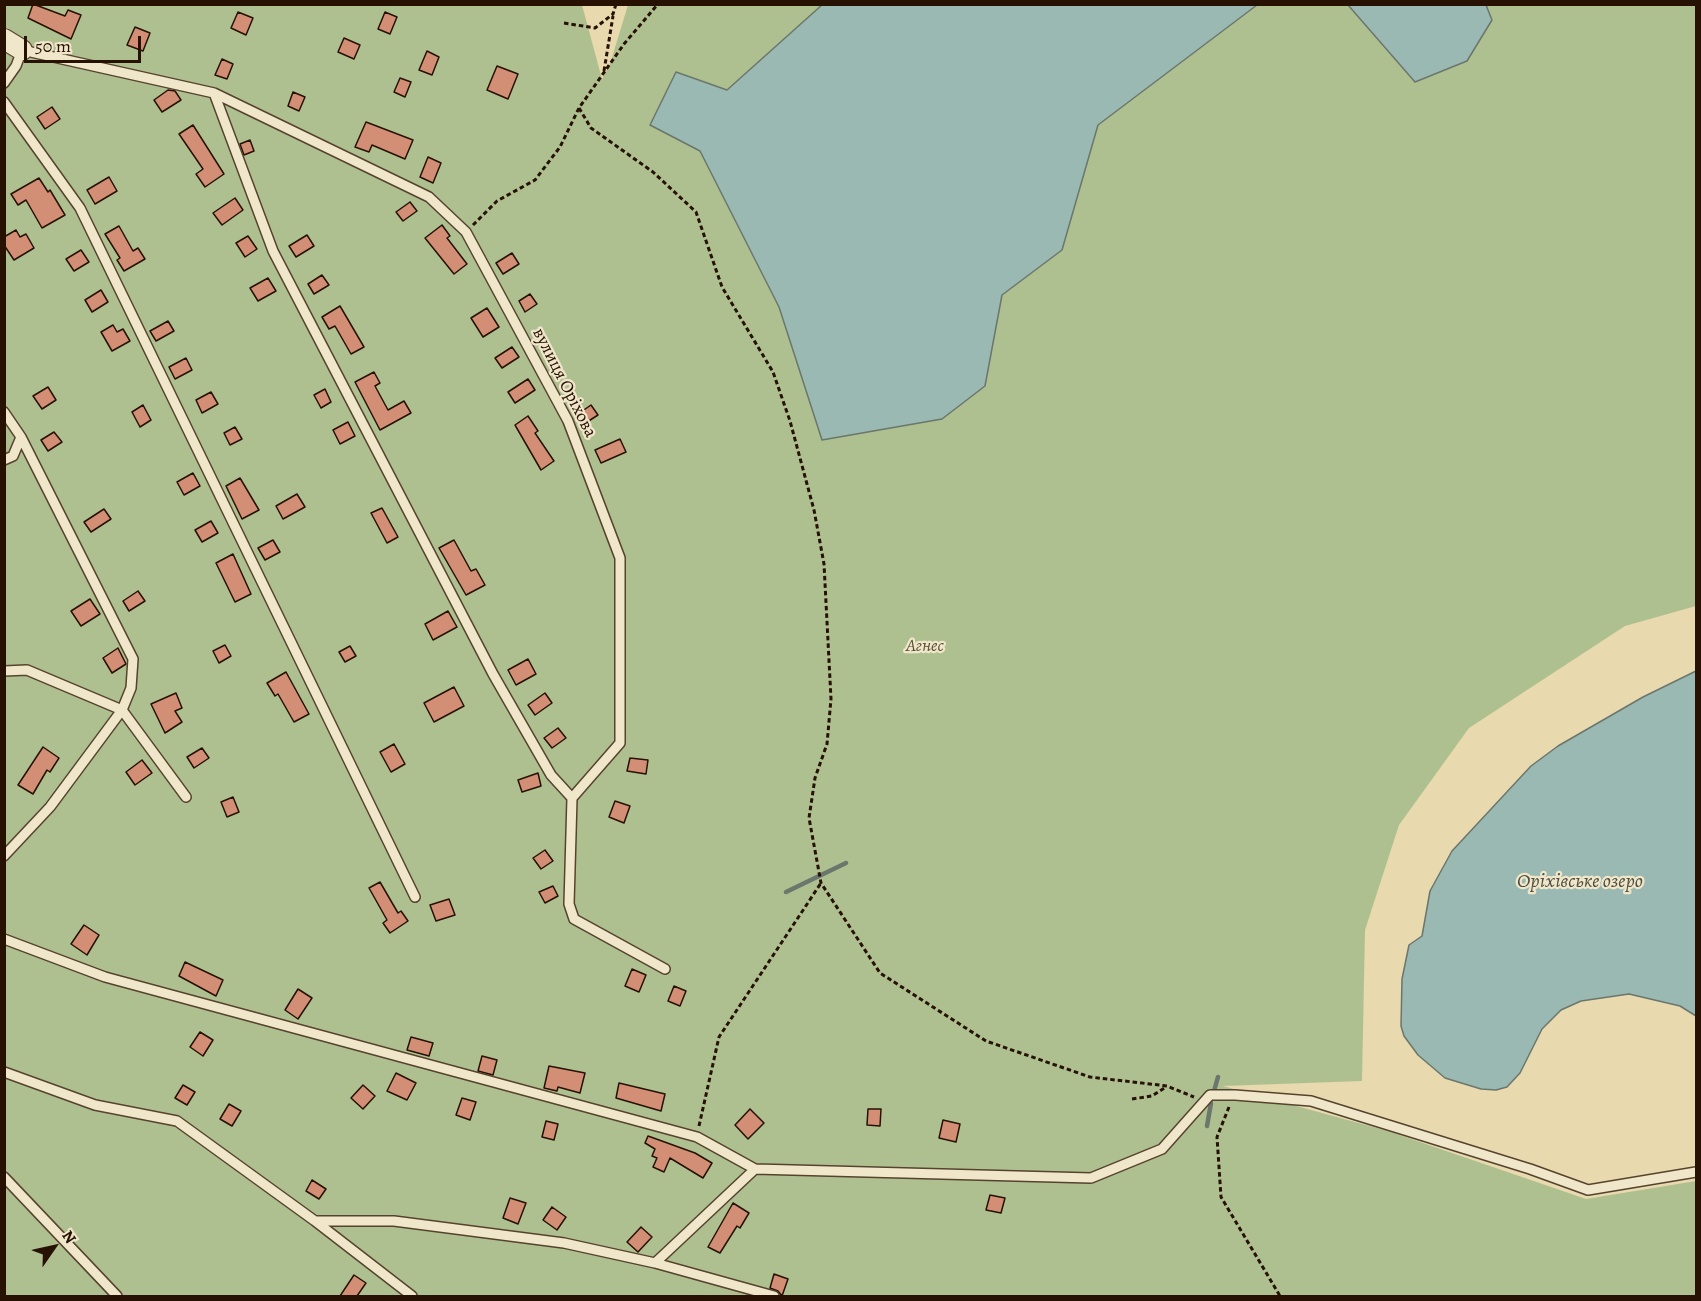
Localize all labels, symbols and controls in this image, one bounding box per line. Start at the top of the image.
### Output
scale bar [27,24,144,62]
text: 50 m [35,34,71,58]
street label: вулиця Оріхова [527,325,601,441]
park label: Агнес [906,636,944,658]
water label: Оріхівське озеро [1517,870,1643,894]
north arrow [24,1217,84,1277]
text: N [57,1226,81,1248]

